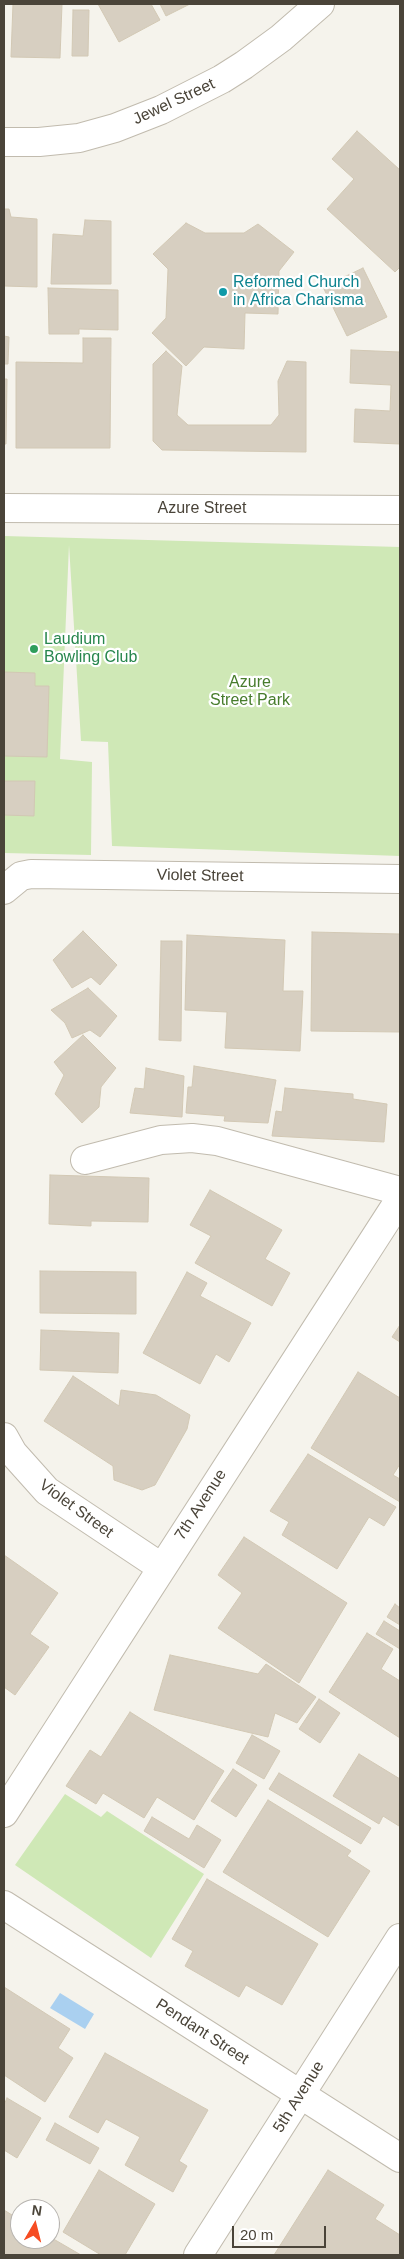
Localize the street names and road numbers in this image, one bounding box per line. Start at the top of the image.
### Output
street label: Jewel Street [130,75,218,129]
street label: Azure Street [158,499,246,519]
street label: Violet Street [156,866,244,886]
street label: 7th Avenue [171,1466,231,1544]
street label: Violet Street [35,1476,117,1542]
street label: Pendant Street [152,1995,252,2069]
street label: 5th Avenue [269,2058,329,2136]

